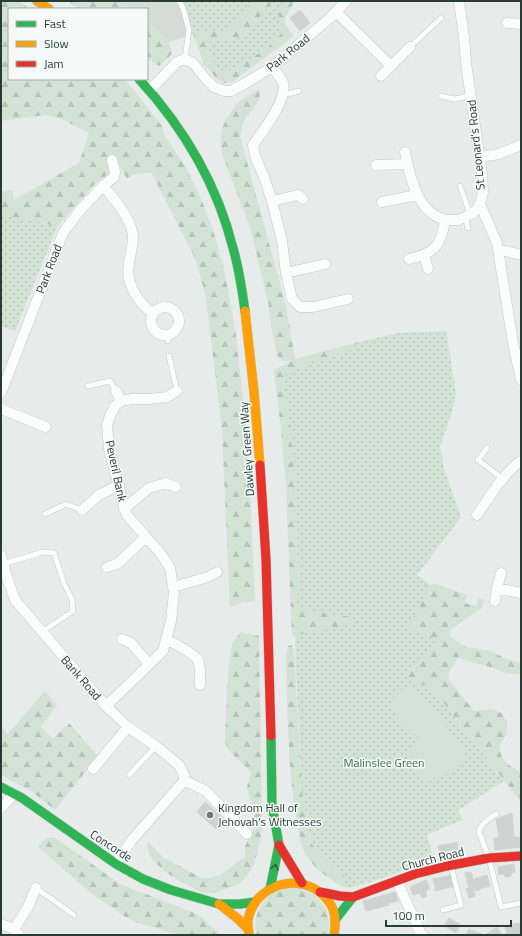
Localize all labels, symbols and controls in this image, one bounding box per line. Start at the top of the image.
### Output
legend [8,8,148,80]
text: Fast [44,14,67,33]
street label: Park Road [262,29,314,76]
text: Slow [44,34,69,53]
text: Jam [44,54,64,73]
street label: St Leonard's Road [461,99,490,191]
street label: Park Road [30,241,67,296]
street label: Dawley Green Way [234,401,259,497]
street label: Peveril Bank [101,438,132,504]
street label: Bank Road [56,651,106,704]
park label: Malinslee Green [343,753,425,772]
place label: Kingdom Hall of Jehovah's Witnesses [218,798,322,831]
marker: Kingdom Hall of Jehovah's Witnesses [205,810,215,820]
street label: Concorde [86,825,136,866]
street label: Church Road [400,842,466,875]
one-way arrow [270,864,278,870]
scale bar [386,902,511,928]
text: 100 m [392,906,425,925]

